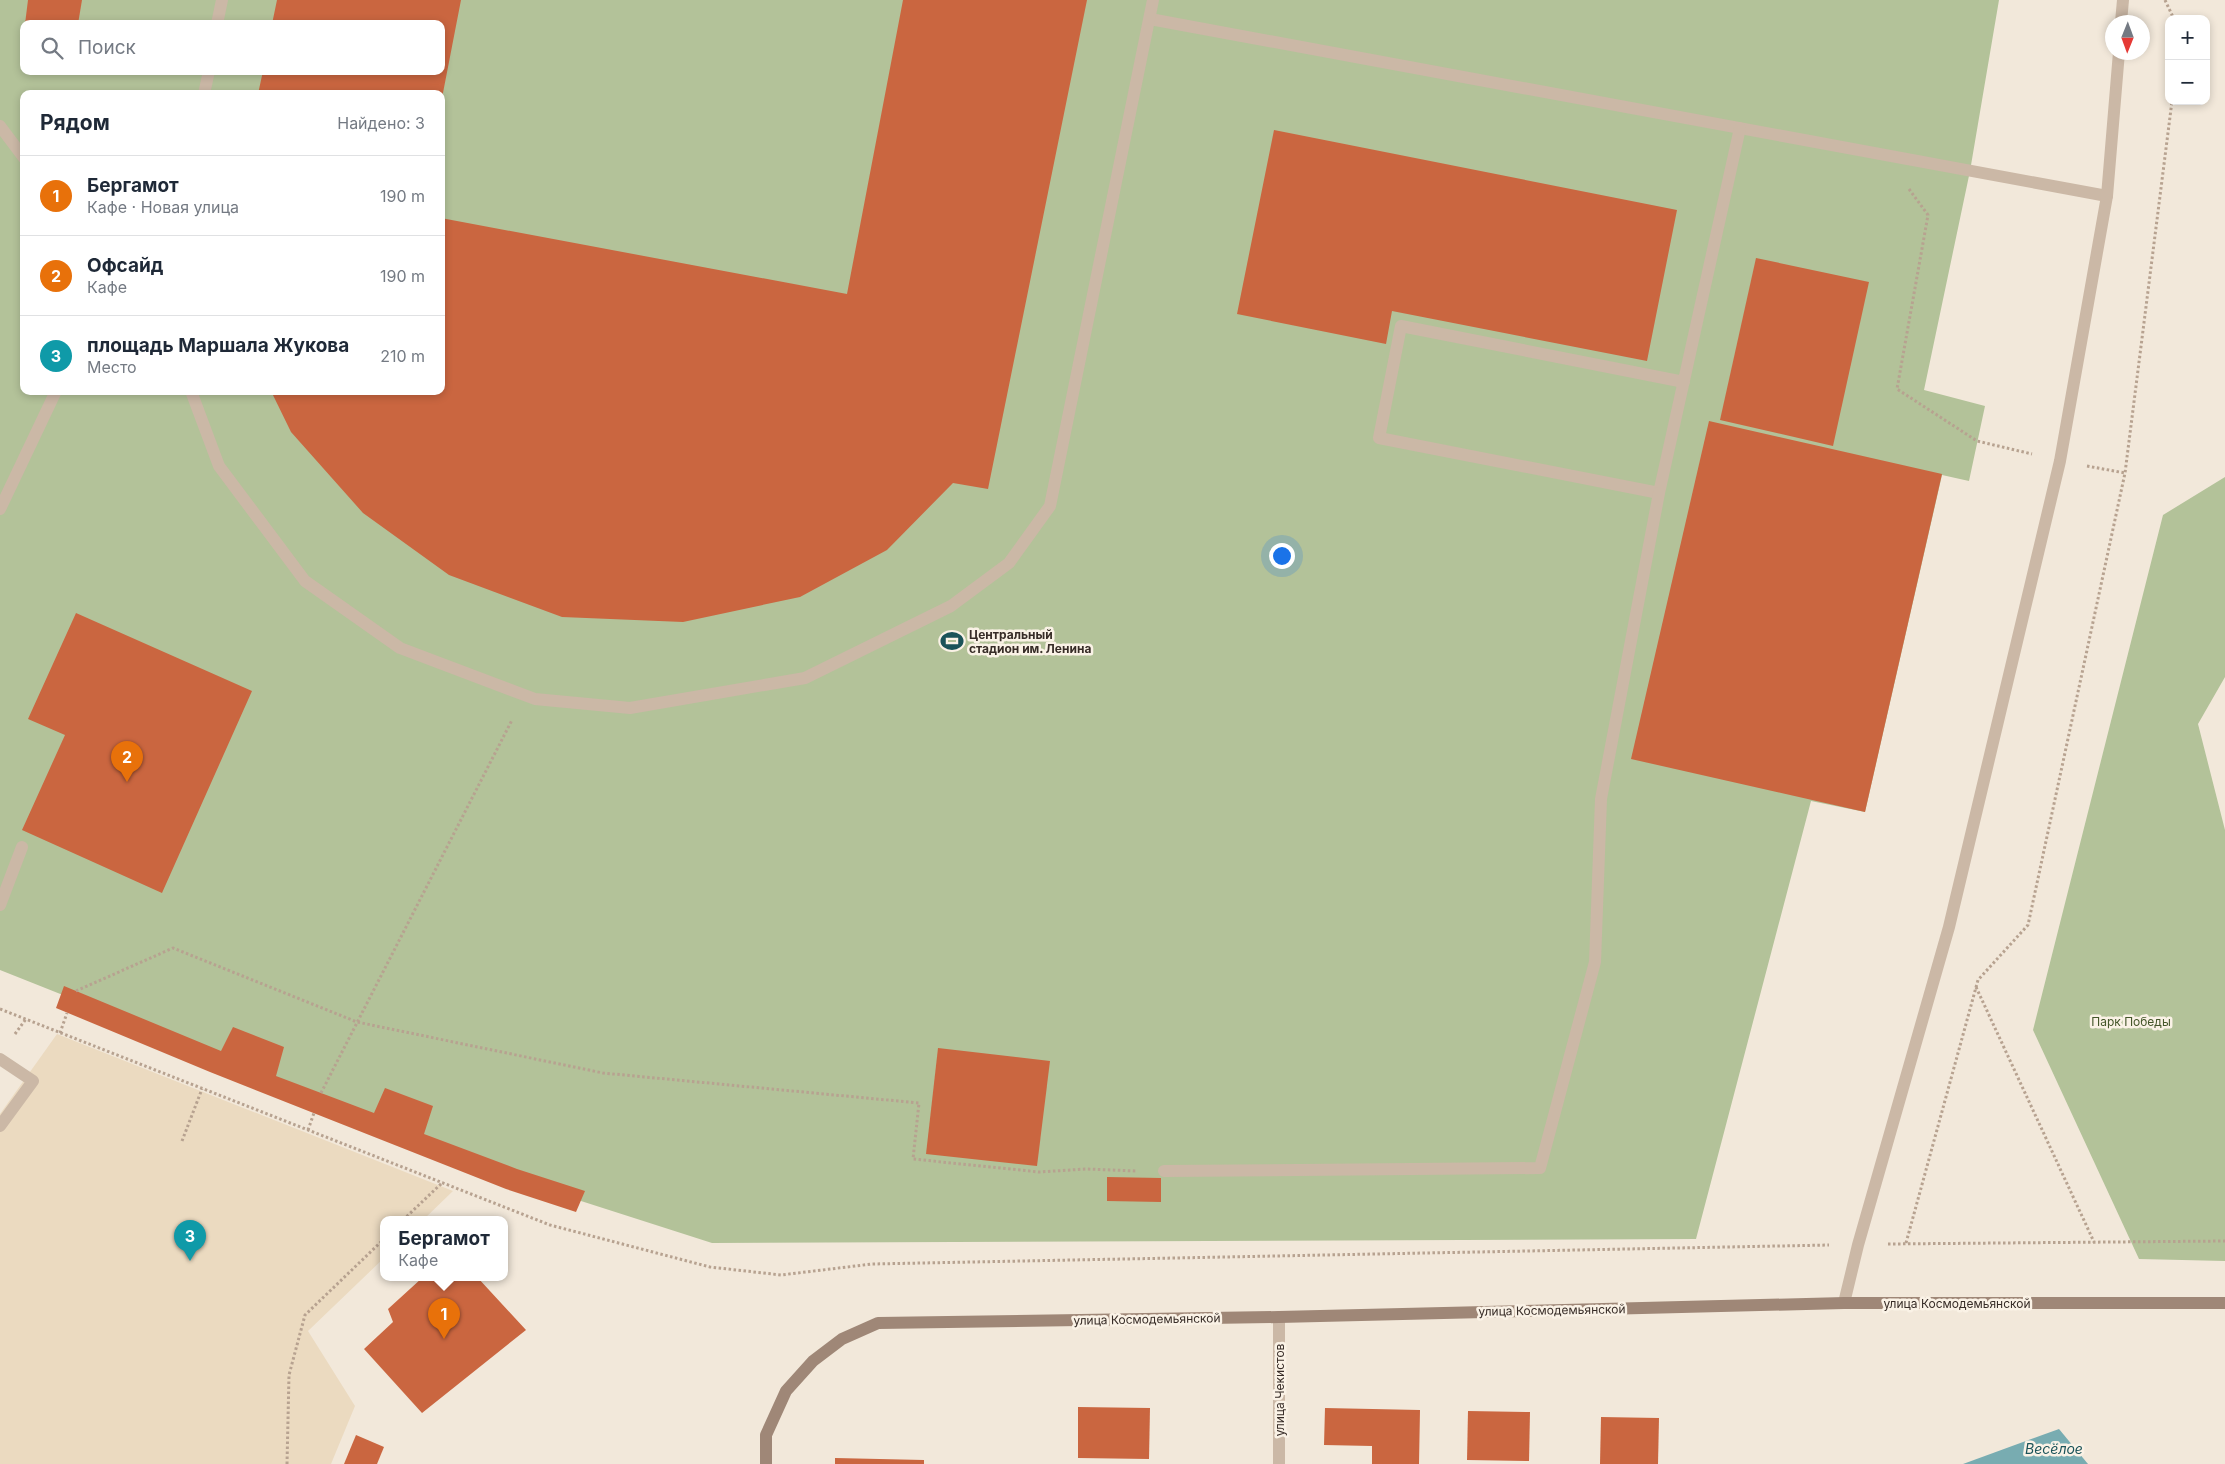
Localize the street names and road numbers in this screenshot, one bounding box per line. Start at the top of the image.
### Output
street label: улица Космодемьянской [1883,1296,2031,1311]
street label: улица Космодемьянской [1478,1301,1626,1319]
street label: улица Космодемьянской [1073,1310,1221,1328]
street label: улица Чекистов [1272,1343,1287,1436]

